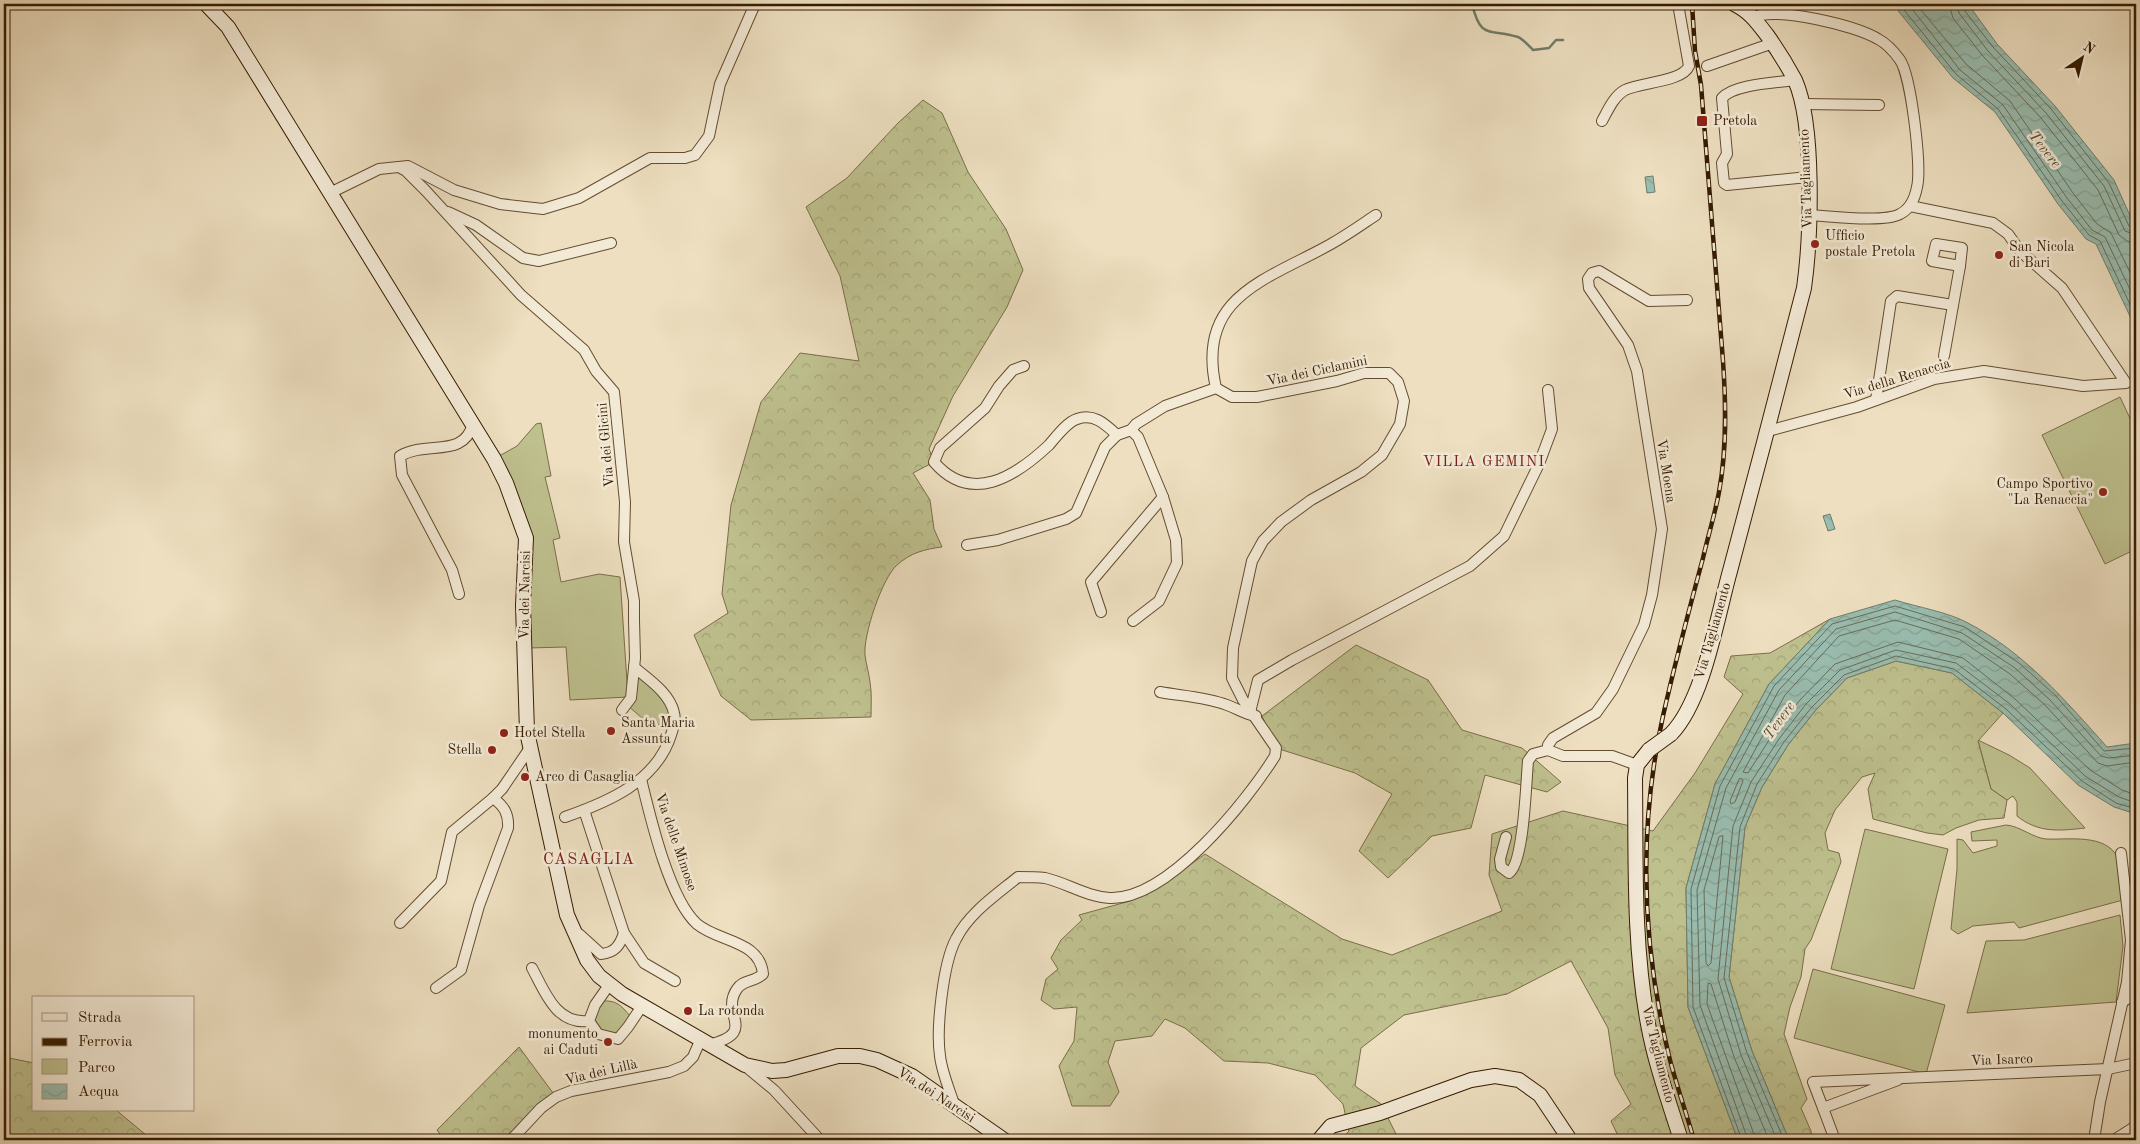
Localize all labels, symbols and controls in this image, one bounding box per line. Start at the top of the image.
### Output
north arrow [2058,32,2108,82]
text: N [2080,39,2098,57]
marker: Pretola [1695,114,1709,128]
place label: Pretola [1713,114,1757,128]
street label: Via Tagliamento [1797,129,1815,229]
water label: Tevere [2025,129,2063,171]
place label: Ufficio postale Pretola [1825,229,1916,259]
marker: Ufficio postale Pretola [1809,238,1821,250]
place label: San Nicola di Bari [2009,240,2074,270]
marker: San Nicola di Bari [1993,249,2005,261]
street label: Via dei Ciclamini [1265,353,1369,388]
street label: Via della Renaccia [1842,356,1952,402]
street label: Via dei Glicini [595,402,617,488]
street label: Via Moena [1654,438,1678,504]
district label: VILLA GEMINI [1423,455,1545,470]
place label: Campo Sportivo "La Renaccia" [1996,477,2093,507]
marker: Campo Sportivo "La Renaccia" [2097,486,2109,498]
street label: Via dei Narcisi [517,550,533,640]
street label: Via Tagliamento [1692,581,1734,681]
water label: Tevere [1761,699,1799,743]
place label: Santa Maria Assunta [621,716,695,746]
marker: Santa Maria Assunta [605,725,617,737]
place label: Hotel Stella [514,726,586,740]
marker: Hotel Stella [498,727,510,739]
place label: Stella [448,743,482,757]
marker: Stella [486,744,498,756]
place label: Arco di Casaglia [535,770,635,784]
marker: Arco di Casaglia [519,771,531,783]
street label: Via delle Mimose [653,791,699,893]
district label: CASAGLIA [543,852,635,868]
legend [32,996,195,1112]
place label: La rotonda [698,1004,765,1018]
street label: Via Tagliamento [1639,1004,1677,1104]
marker: La rotonda [682,1005,694,1017]
text: Strada [78,1011,122,1026]
place label: monumento ai Caduti [528,1027,598,1057]
text: Ferrovia [78,1035,133,1050]
marker: monumento ai Caduti [602,1036,614,1048]
street label: Via Isarco [1971,1052,2033,1068]
street label: Via dei Lillà [563,1057,639,1087]
text: Parco [78,1061,115,1076]
street label: Via dei Narcisi [895,1065,977,1125]
text: Acqua [78,1085,120,1100]

